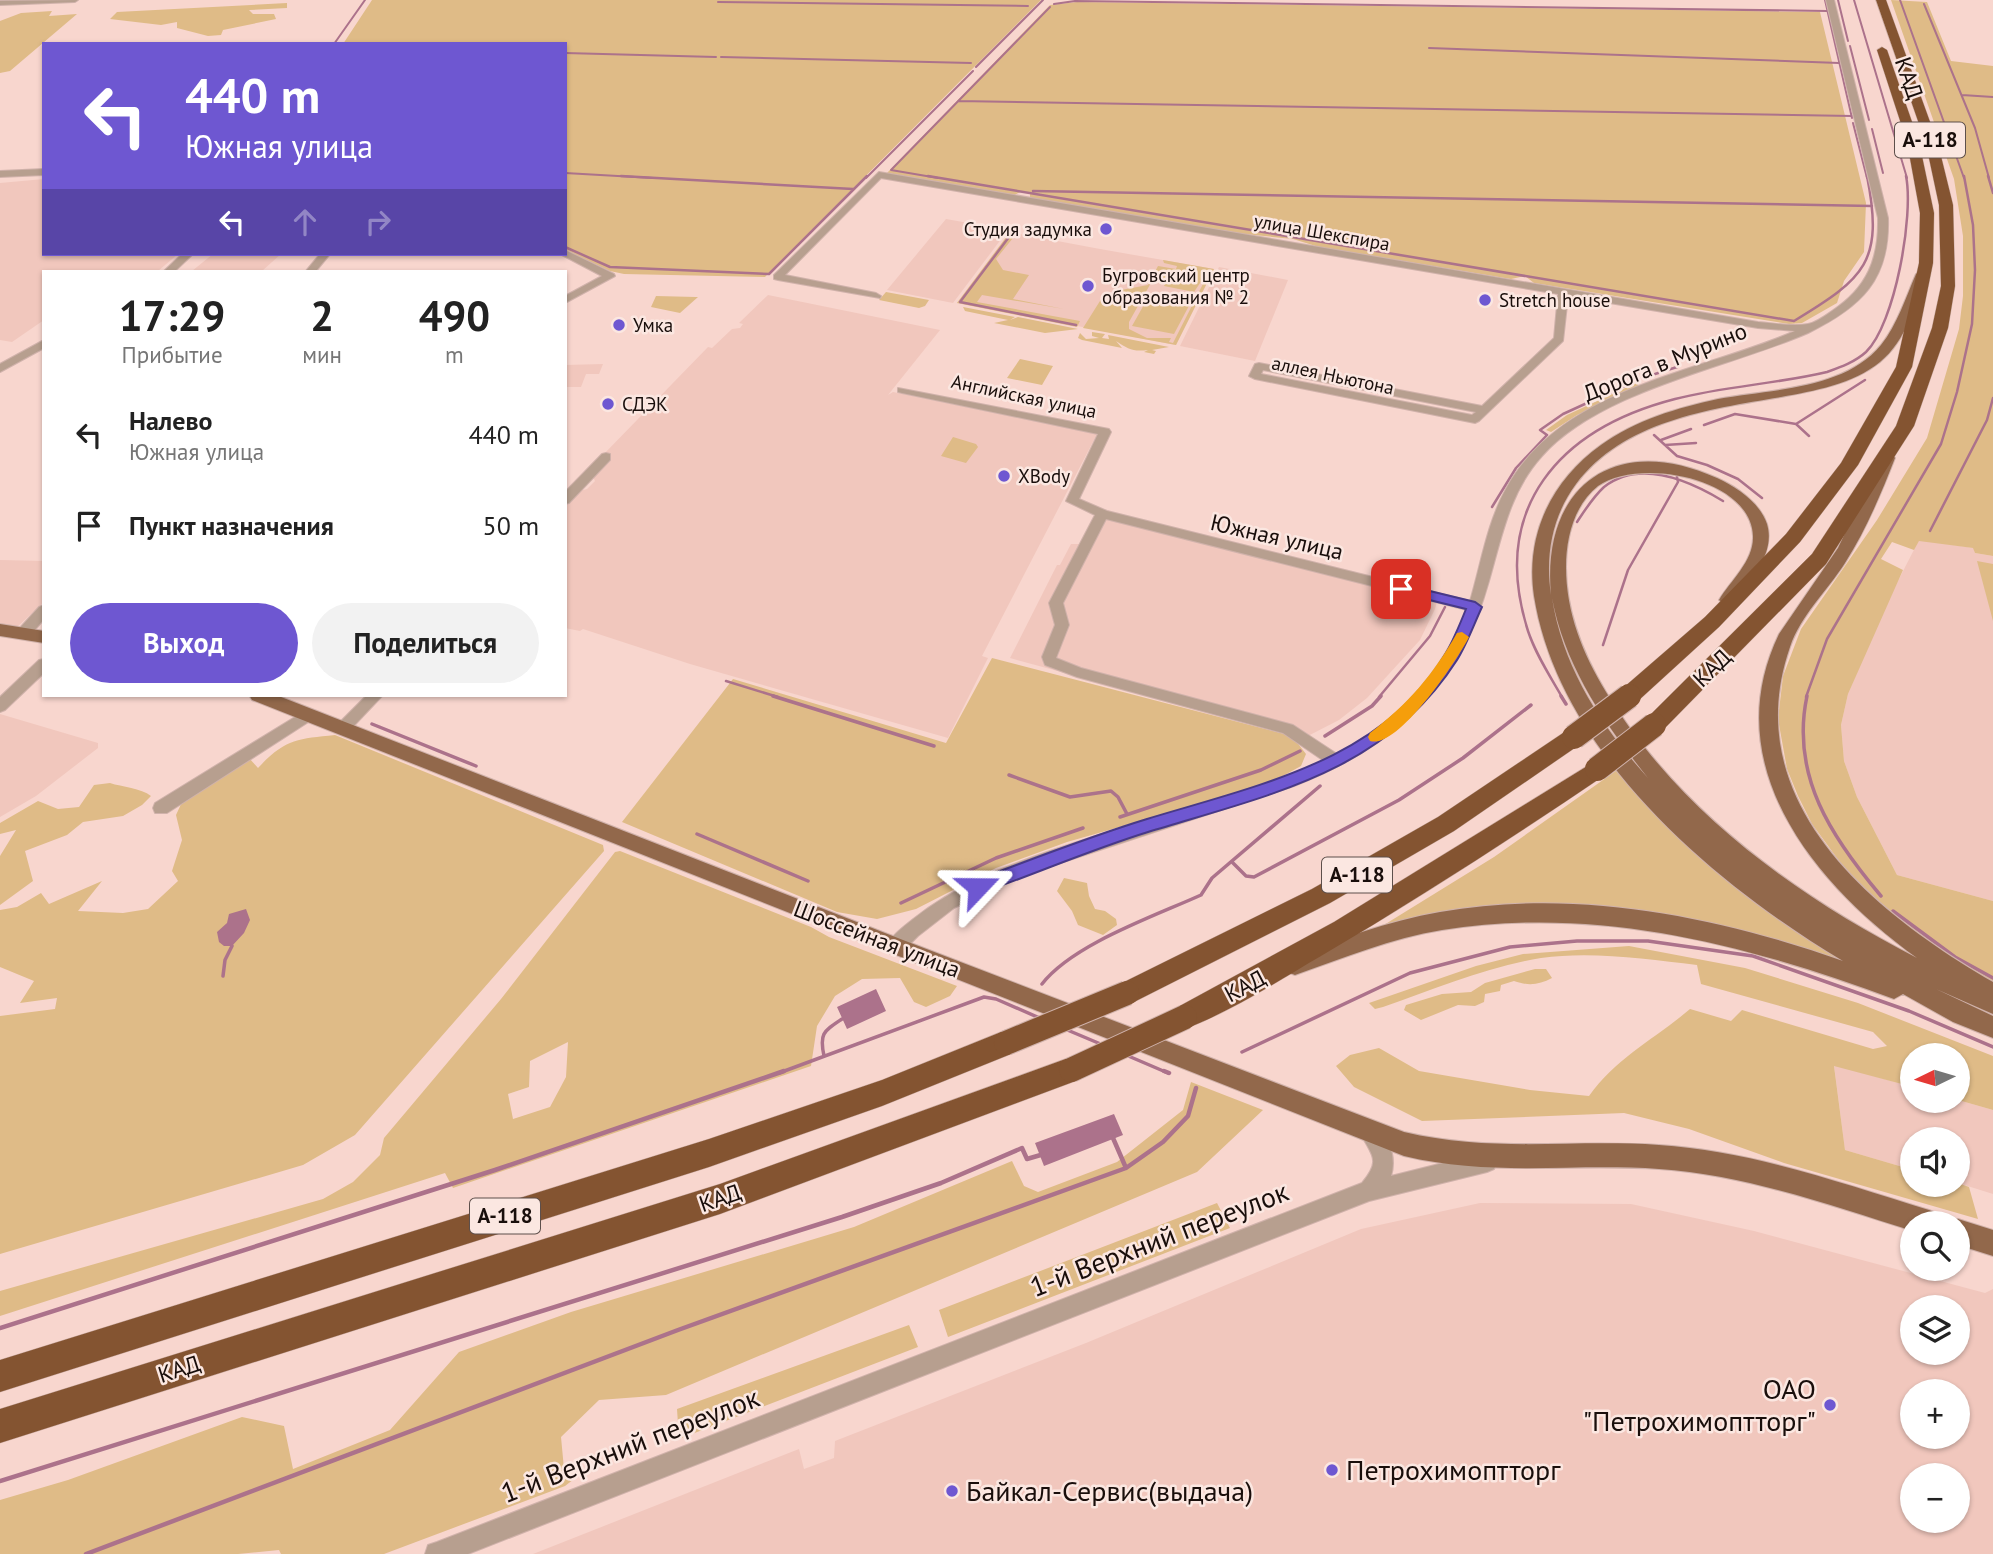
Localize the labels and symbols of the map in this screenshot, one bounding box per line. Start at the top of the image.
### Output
street label: КАД [1889,53,1930,103]
road number: А-118 [1895,122,1965,158]
street label: улица Шекспира [1252,208,1392,256]
place label: Студия задумка [964,217,1092,241]
marker: Студия задумка [1098,221,1114,237]
place label: Бугровский центр образования № 2 [1102,263,1250,309]
marker: Бугровский центр образования № 2 [1080,278,1096,294]
place label: Stretch house [1499,288,1610,312]
marker: Stretch house [1477,292,1493,308]
place label: Умка [633,313,673,337]
street label: Дорога в Мурино [1579,315,1751,408]
marker: Умка [611,317,627,333]
street label: аллея Ньютона [1270,350,1396,400]
street label: Английская улица [949,369,1099,423]
place label: СДЭК [622,392,668,416]
marker: СДЭК [600,396,616,412]
place label: XBody [1018,464,1070,488]
marker: XBody [996,468,1012,484]
street label: Южная улица [1208,507,1346,566]
pin [1371,559,1431,619]
street label: КАД [1686,642,1737,693]
position arrow [941,850,1015,924]
road number: А-118 [1322,858,1392,892]
street label: Шоссейная улица [790,893,964,984]
street label: КАД [1219,963,1270,1008]
north arrow [1900,1043,1970,1113]
street label: 1-й Верхний переулок [1024,1172,1294,1305]
street label: КАД [695,1177,745,1218]
road number: А-118 [470,1198,540,1234]
street label: КАД [154,1348,204,1389]
place label: ОАО "Петрохимоптторг" [1583,1370,1816,1439]
street label: 1-й Верхний переулок [495,1378,765,1511]
marker: ОАО "Петрохимоптторг" [1822,1397,1838,1413]
place label: Петрохимоптторг [1346,1451,1561,1488]
marker: Петрохимоптторг [1324,1462,1340,1478]
place label: Байкал-Сервис(выдача) [966,1472,1253,1509]
marker: Байкал-Сервис(выдача) [944,1483,960,1499]

